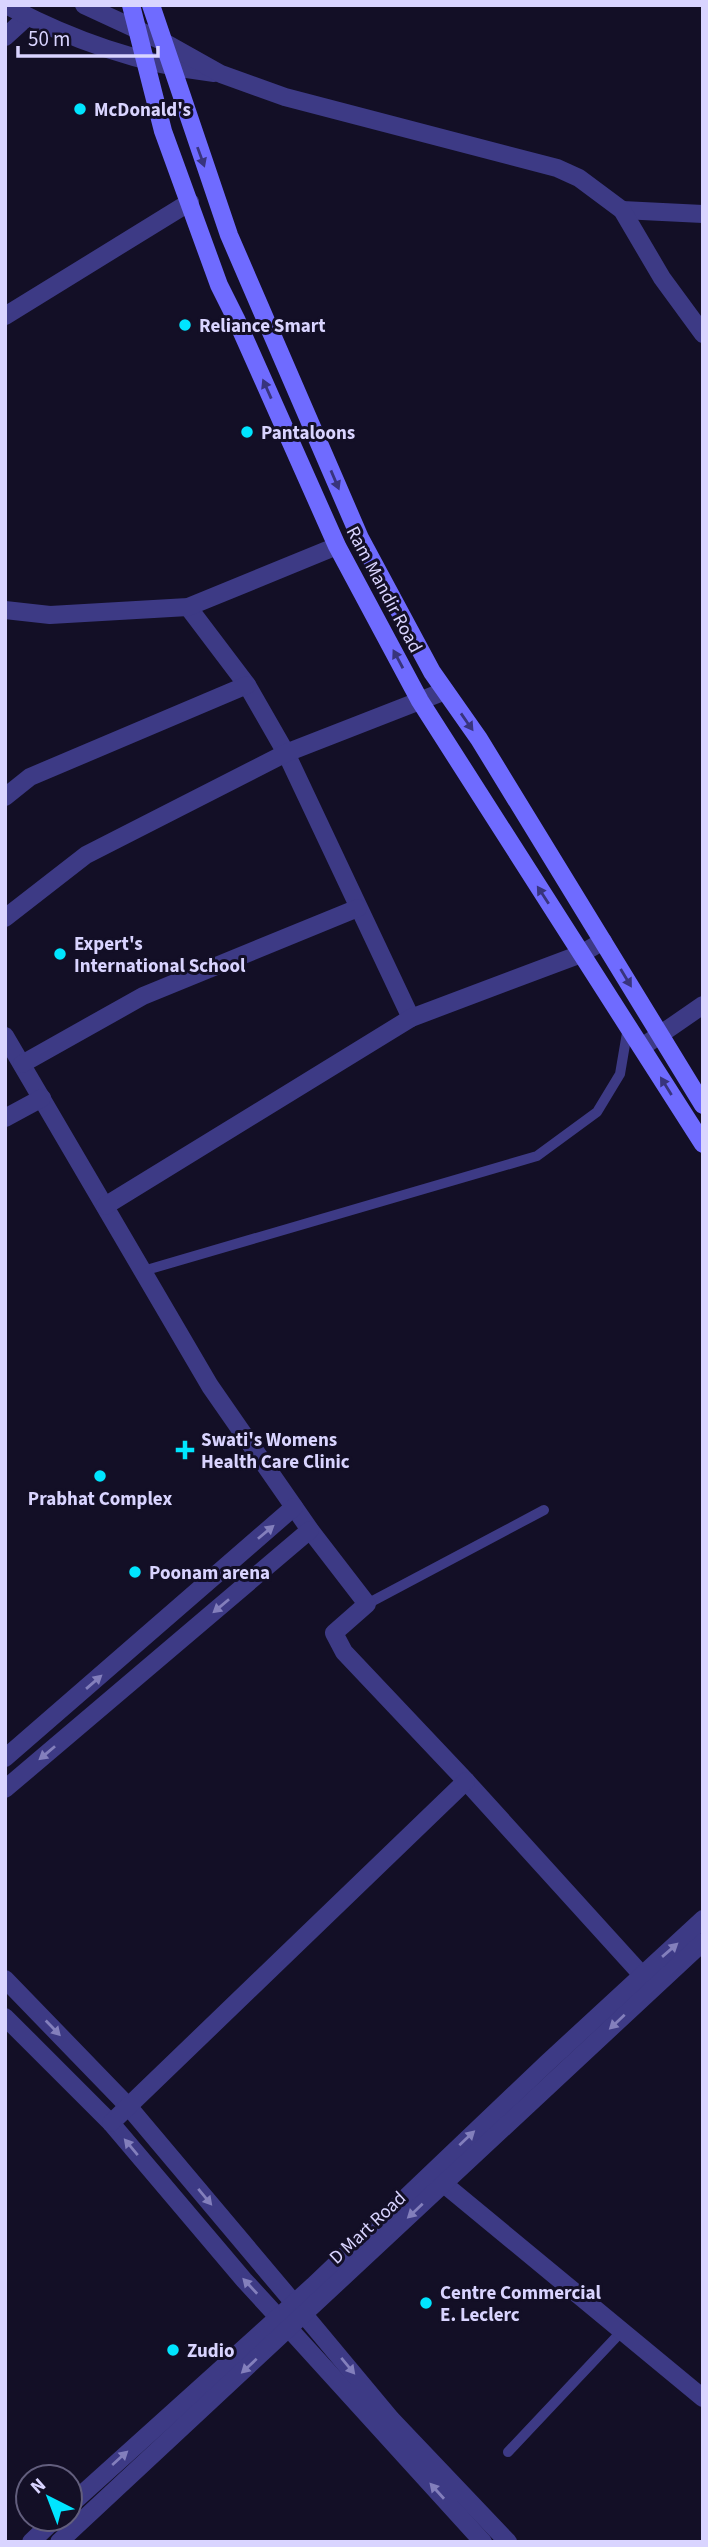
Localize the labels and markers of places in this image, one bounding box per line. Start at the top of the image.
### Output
place label: McDonald's [94,97,191,124]
marker: McDonald's [72,101,88,117]
place label: Reliance Smart [199,313,326,340]
marker: Reliance Smart [177,317,193,333]
place label: Pantaloons [261,420,355,447]
marker: Pantaloons [239,424,255,440]
place label: Expert's International School [74,931,246,980]
marker: Expert's International School [52,946,68,962]
place label: Swati's Womens Health Care Clinic [201,1427,350,1476]
marker: Swati's Womens Health Care Clinic [175,1440,195,1460]
marker: Prabhat Complex [92,1468,108,1484]
place label: Prabhat Complex [28,1486,172,1513]
place label: Poonam arena [149,1560,270,1587]
marker: Poonam arena [127,1564,143,1580]
place label: Centre Commercial E. Leclerc [440,2280,602,2329]
marker: Centre Commercial E. Leclerc [418,2295,434,2311]
place label: Zudio [187,2338,235,2365]
marker: Zudio [165,2342,181,2358]

